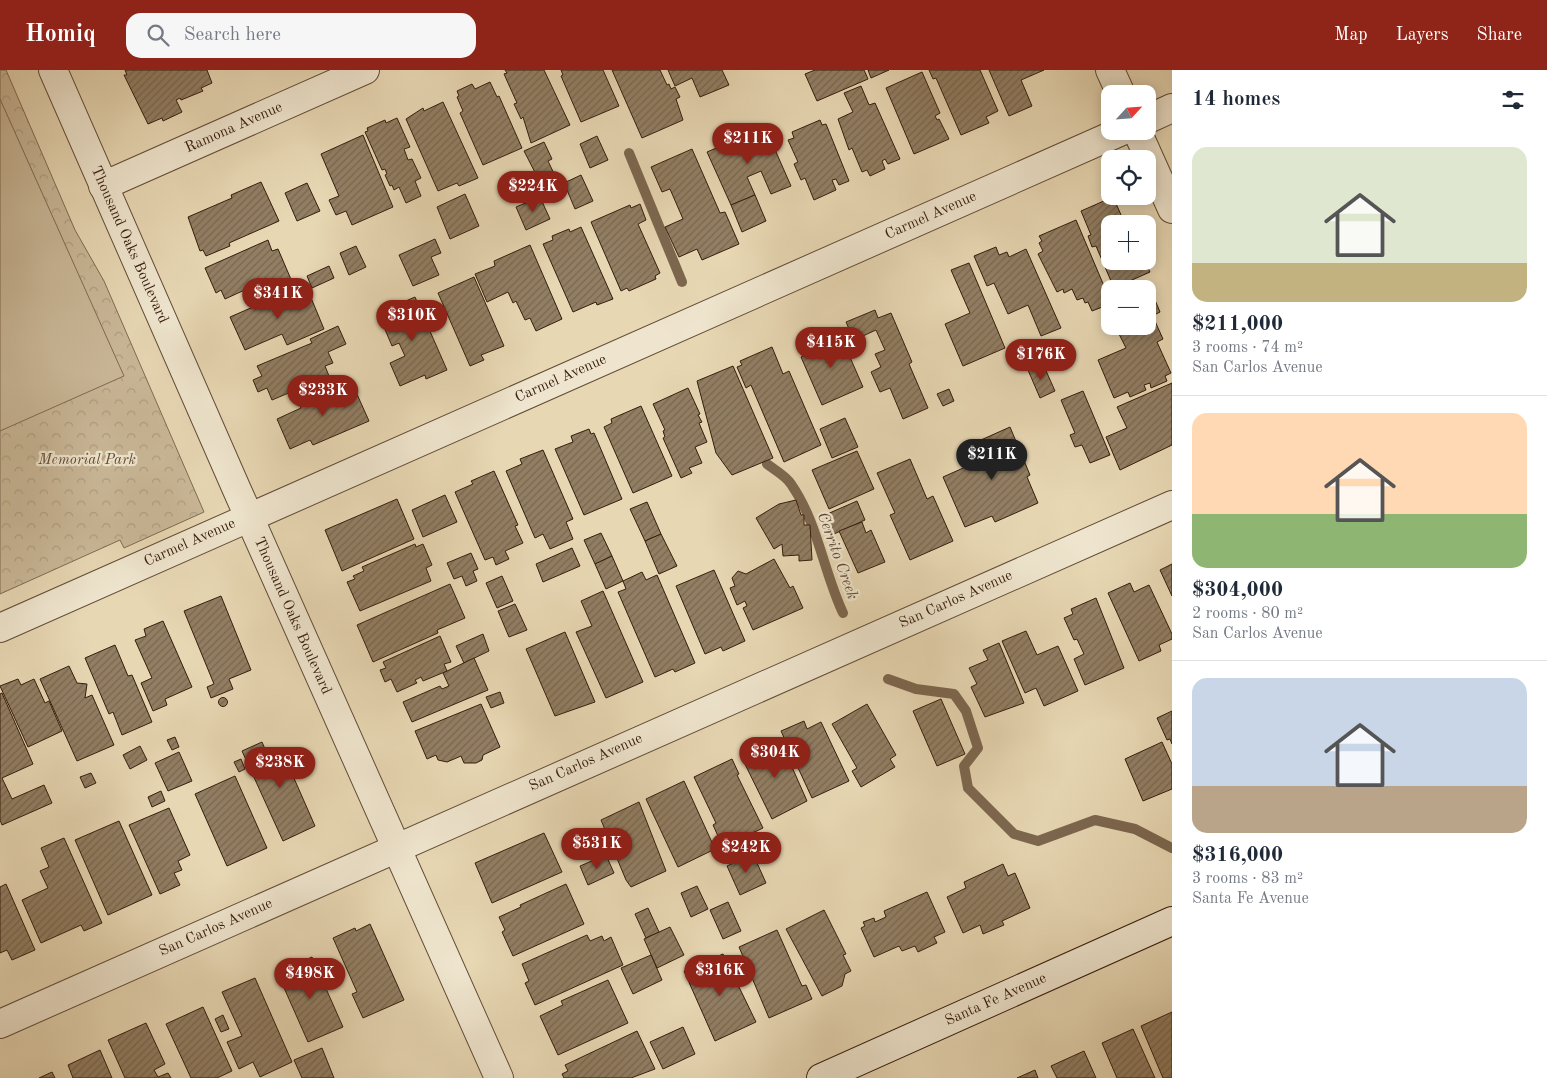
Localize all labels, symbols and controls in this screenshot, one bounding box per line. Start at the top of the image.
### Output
search box [126,13,476,58]
icon: search [144,21,172,49]
text: Homiq [25,23,96,47]
text: Search here [184,26,281,45]
text: Map [1334,26,1368,44]
text: Layers [1396,26,1448,44]
text: Share [1476,26,1522,44]
north arrow [1101,85,1156,140]
map controls [1101,85,1156,335]
icon: filters [1499,86,1527,114]
text: 14 homes [1192,89,1280,110]
street label: Ramona Avenue [183,100,285,156]
pin: $211K [713,122,783,165]
text: $211K [723,131,773,147]
button: locate [1101,150,1156,205]
street label: Thousand Oaks Boulevard [87,164,171,326]
pin: $224K [498,170,568,213]
text: $224K [508,179,558,195]
icon: home [1315,180,1405,270]
street label: Carmel Avenue [883,189,979,243]
button: + [1101,215,1156,270]
pin: $341K [243,278,313,320]
button: − [1101,280,1156,335]
text: $341K [253,286,303,302]
pin: $310K [377,300,447,342]
text: $310K [387,308,437,324]
text: $211,000 [1192,314,1283,335]
pin: $415K [796,326,866,369]
text: $415K [806,335,856,351]
pin: $176K [1006,338,1076,381]
text: 3 rooms · 74 m² [1192,340,1303,356]
text: $176K [1016,347,1066,363]
street label: Carmel Avenue [513,352,609,406]
text: San Carlos Avenue [1192,360,1323,376]
pin: $233K [288,374,358,417]
text: $233K [298,383,348,399]
pin: $211K [957,438,1027,481]
icon: home [1315,445,1405,535]
text: $211K [967,447,1017,463]
park label: Memorial Park [37,453,136,468]
water label: Cerrito Creek [814,510,860,602]
street label: Carmel Avenue [142,516,238,570]
street label: Thousand Oaks Boulevard [250,535,334,697]
street label: San Carlos Avenue [897,568,1015,632]
text: $304,000 [1192,580,1283,601]
text: 2 rooms · 80 m² [1192,606,1303,622]
text: San Carlos Avenue [1192,626,1323,642]
icon: home [1315,710,1405,800]
street label: San Carlos Avenue [527,731,645,795]
pin: $304K [740,736,810,779]
text: $304K [750,745,800,761]
pin: $238K [245,746,315,789]
text: $238K [255,755,305,771]
pin: $531K [562,828,632,870]
pin: $242K [711,832,781,874]
text: $531K [572,836,622,852]
text: $242K [721,840,771,856]
text: $316,000 [1192,845,1283,866]
text: 3 rooms · 83 m² [1192,871,1303,887]
text: Santa Fe Avenue [1192,891,1309,907]
street label: San Carlos Avenue [157,896,275,960]
pin: $316K [685,954,755,997]
pin: $498K [275,958,345,1000]
text: $316K [695,963,745,979]
text: $498K [285,966,335,982]
street label: Santa Fe Avenue [943,971,1049,1029]

